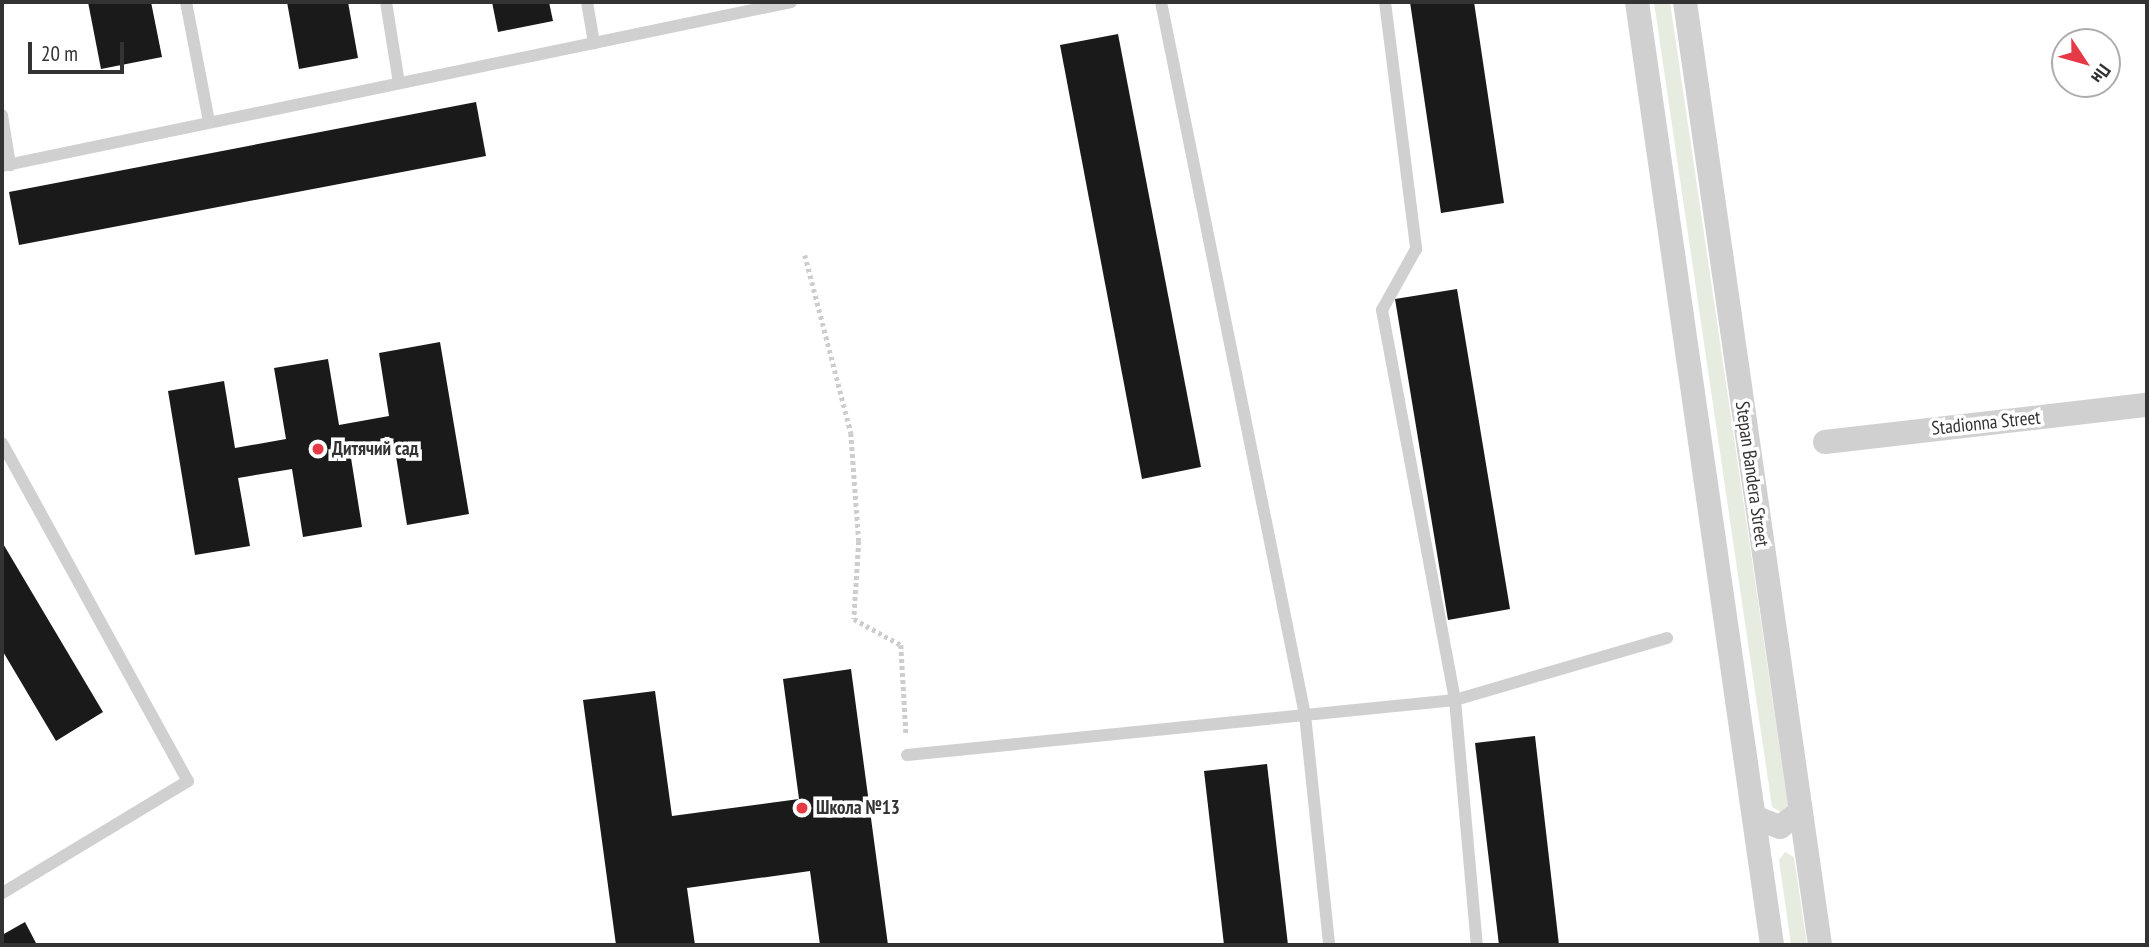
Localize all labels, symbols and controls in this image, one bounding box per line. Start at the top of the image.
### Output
scale bar [32,28,128,72]
north arrow [2051,28,2121,98]
text: 20 m [41,40,78,67]
text: Пн [2086,60,2116,89]
street label: Stepan Bandera Street [1731,400,1773,548]
street label: Stadionna Street [1931,406,2041,440]
place label: Дитячий сад [332,438,419,460]
marker: Дитячий сад [310,441,326,457]
place label: Школа №13 [816,797,900,819]
marker: Школа №13 [794,800,810,816]

